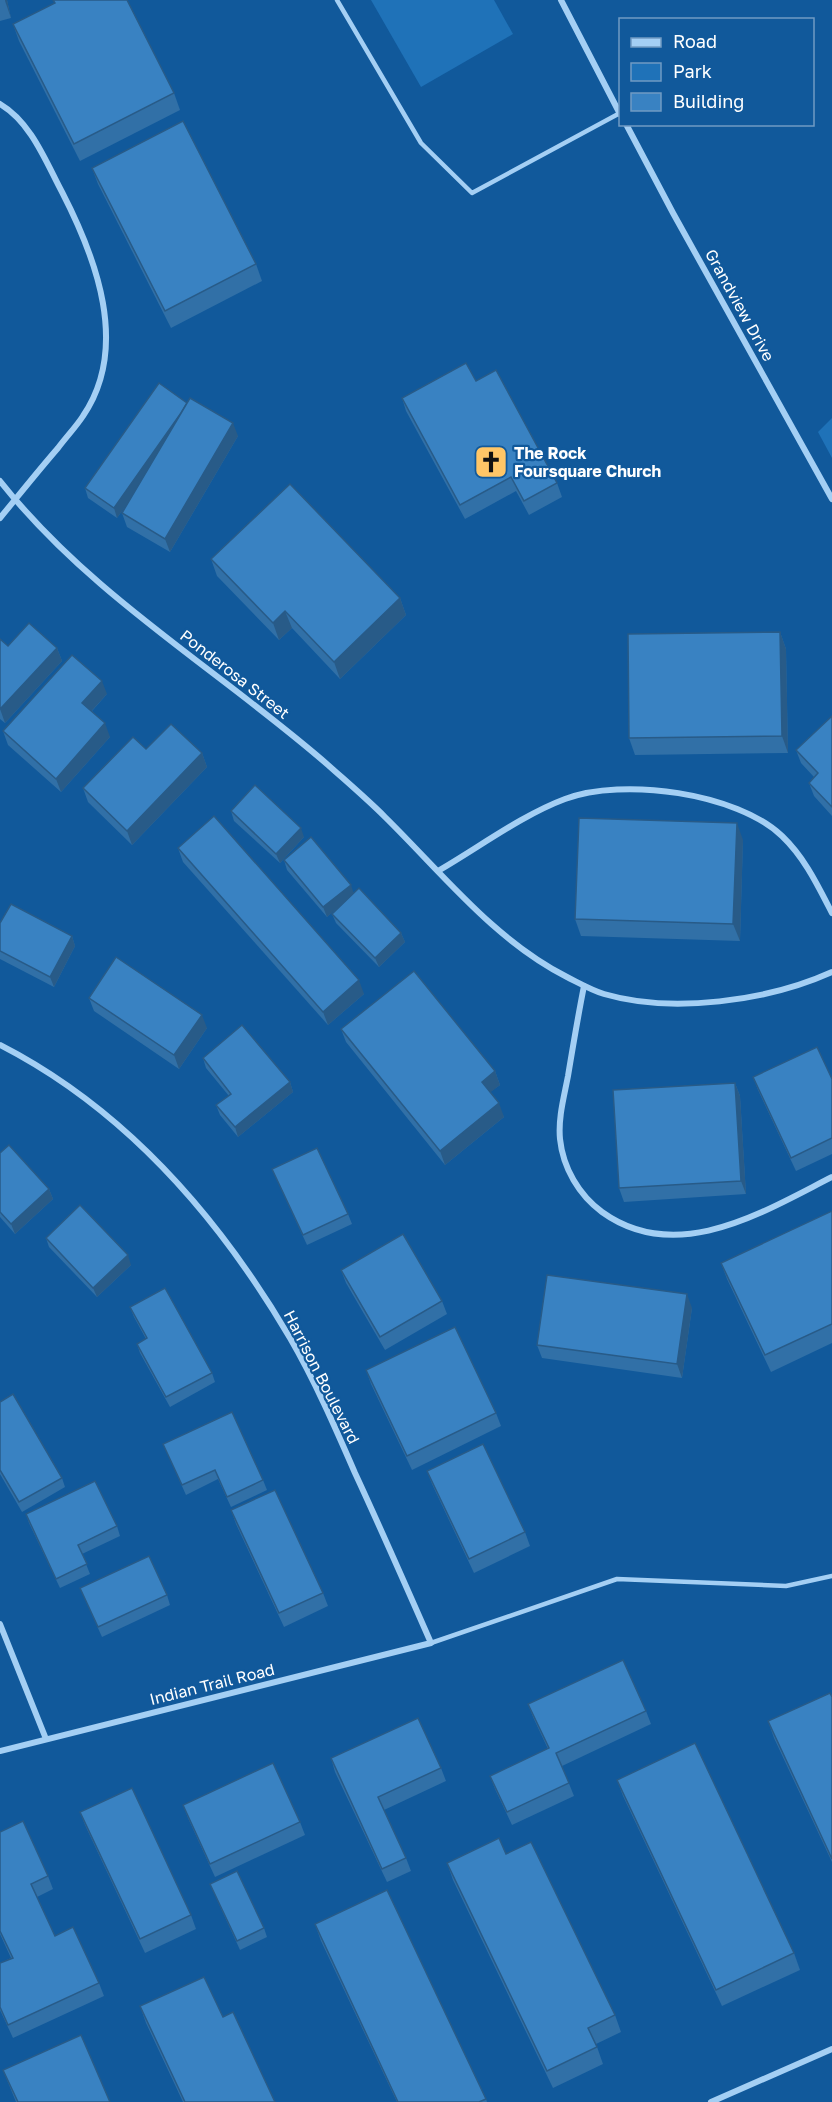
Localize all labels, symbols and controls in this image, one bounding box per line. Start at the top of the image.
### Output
legend [619,18,814,126]
text: Road [673,30,717,52]
text: Park [673,60,712,82]
text: Building [673,90,744,112]
street label: Grandview Drive [701,245,779,365]
place label: The Rock Foursquare Church [514,443,661,481]
church icon: The Rock Foursquare Church [473,444,509,480]
street label: Ponderosa Street [176,625,294,723]
street label: Harrison Boulevard [280,1307,364,1447]
street label: Indian Trail Road [147,1659,277,1709]

